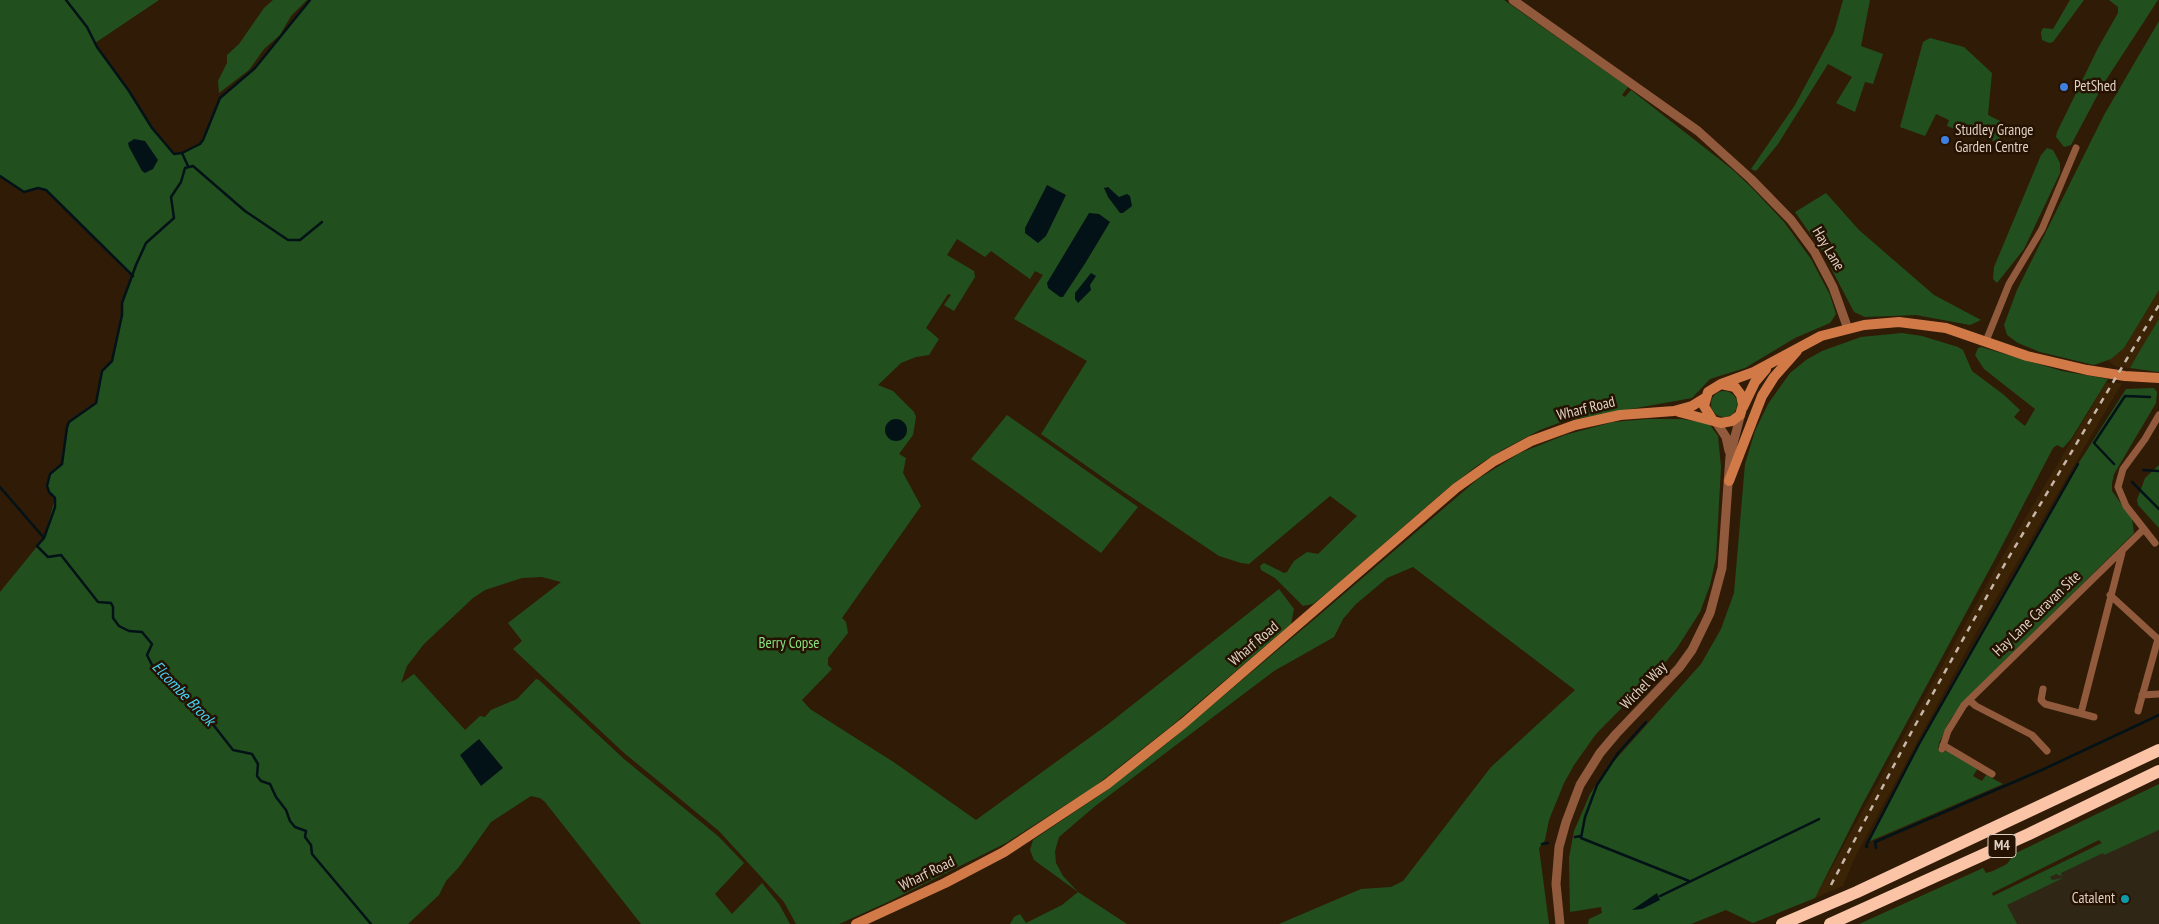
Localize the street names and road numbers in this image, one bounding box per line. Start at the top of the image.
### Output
street label: Hay Lane [1808,224,1848,274]
street label: Wharf Road [1555,393,1617,425]
street label: Hay Lane Caravan Site [1989,568,2085,660]
street label: Wharf Road [1225,618,1283,670]
street label: Wichel Way [1617,658,1671,714]
road number: M4 [1988,834,2016,858]
street label: Wharf Road [896,853,958,895]

